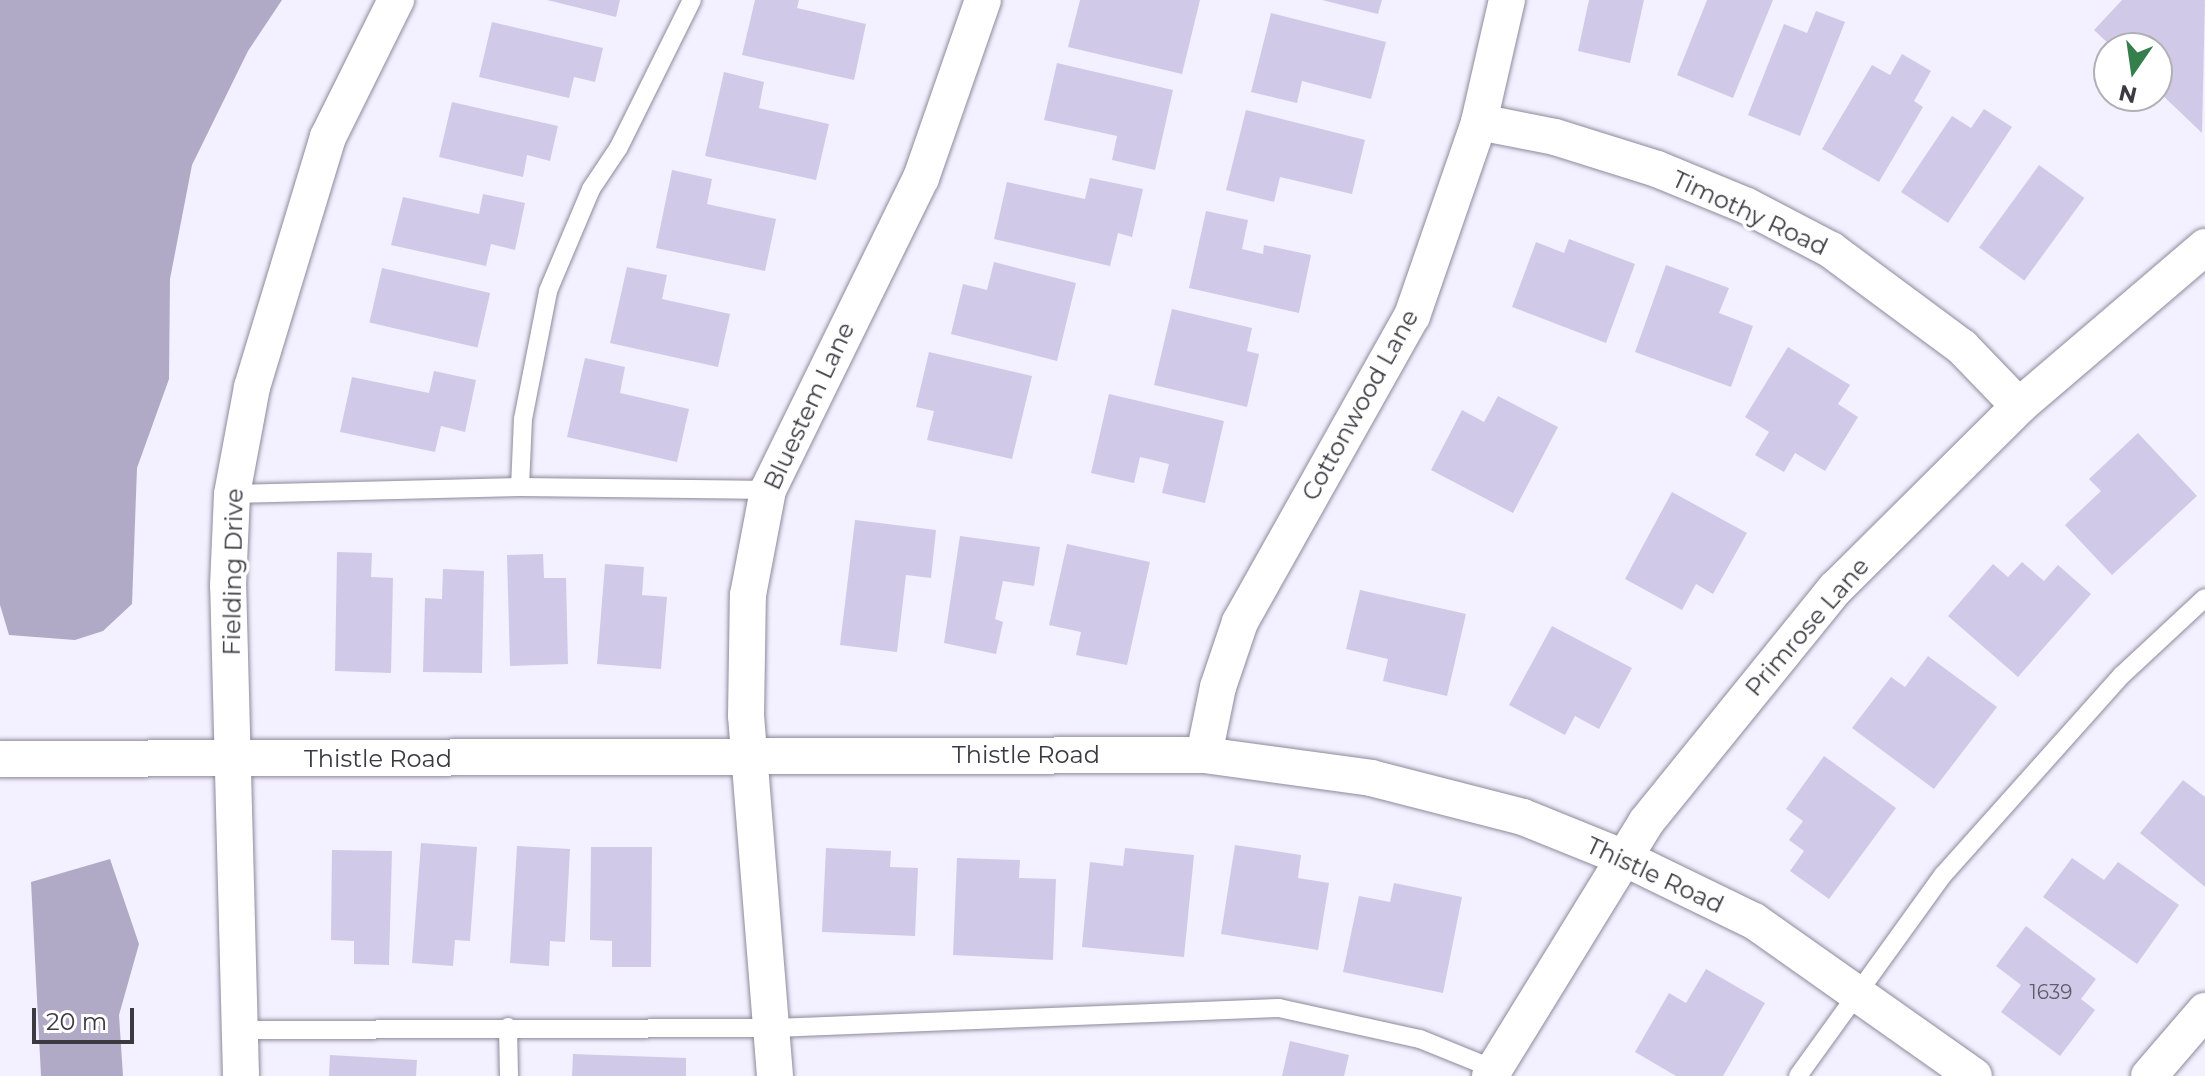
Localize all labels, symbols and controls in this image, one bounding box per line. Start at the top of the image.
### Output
north arrow [2093,32,2173,112]
text: N [2116,79,2140,109]
street label: Timothy Road [1668,164,1832,262]
street label: Cottonwood Lane [1296,305,1424,505]
street label: Bluestem Lane [758,318,860,494]
street label: Fielding Drive [217,488,249,656]
street label: Primrose Lane [1739,552,1875,702]
street label: Thistle Road [952,741,1100,769]
street label: Thistle Road [304,745,452,773]
street label: Thistle Road [1582,831,1728,919]
house number: 1639 [2030,980,2072,1004]
scale bar [36,992,138,1042]
text: 20 m [46,1007,107,1036]

